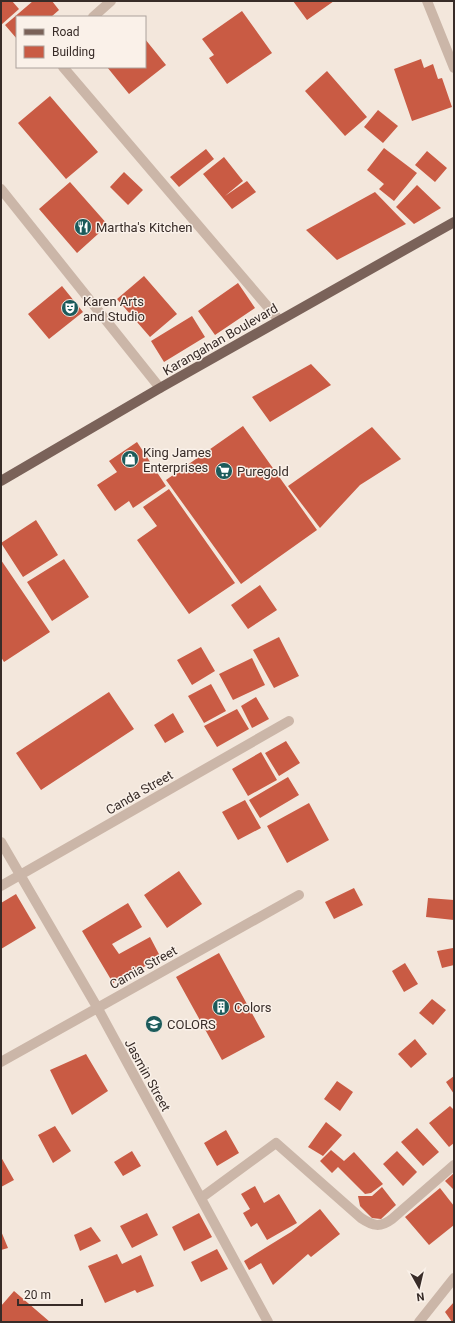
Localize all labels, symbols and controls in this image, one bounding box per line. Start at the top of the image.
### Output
legend [16,16,146,68]
text: Road [52,25,80,39]
text: Building [52,45,95,59]
restaurant icon: Martha's Kitchen [73,217,93,237]
place label: Martha's Kitchen [96,220,193,235]
place label: Karen Arts and Studio [83,294,145,324]
theatre icon: Karen Arts and Studio [60,298,80,318]
street label: Karangahan Boulevard [160,300,280,378]
place label: King James Enterprises [143,445,212,475]
shop icon: King James Enterprises [120,449,140,469]
supermarket icon: Puregold [214,461,234,481]
place label: Puregold [237,464,289,479]
street label: Canda Street [103,767,175,818]
street label: Camia Street [107,943,180,992]
building icon: Colors [211,997,231,1017]
place label: Colors [234,1000,272,1015]
school or university icon: COLORS [144,1014,164,1034]
place label: COLORS [167,1017,216,1032]
street label: Jasmin Street [122,1037,174,1114]
north arrow [399,1267,439,1307]
scale bar [18,1281,82,1307]
text: 20 m [24,1288,51,1302]
text: N [415,1289,425,1303]

